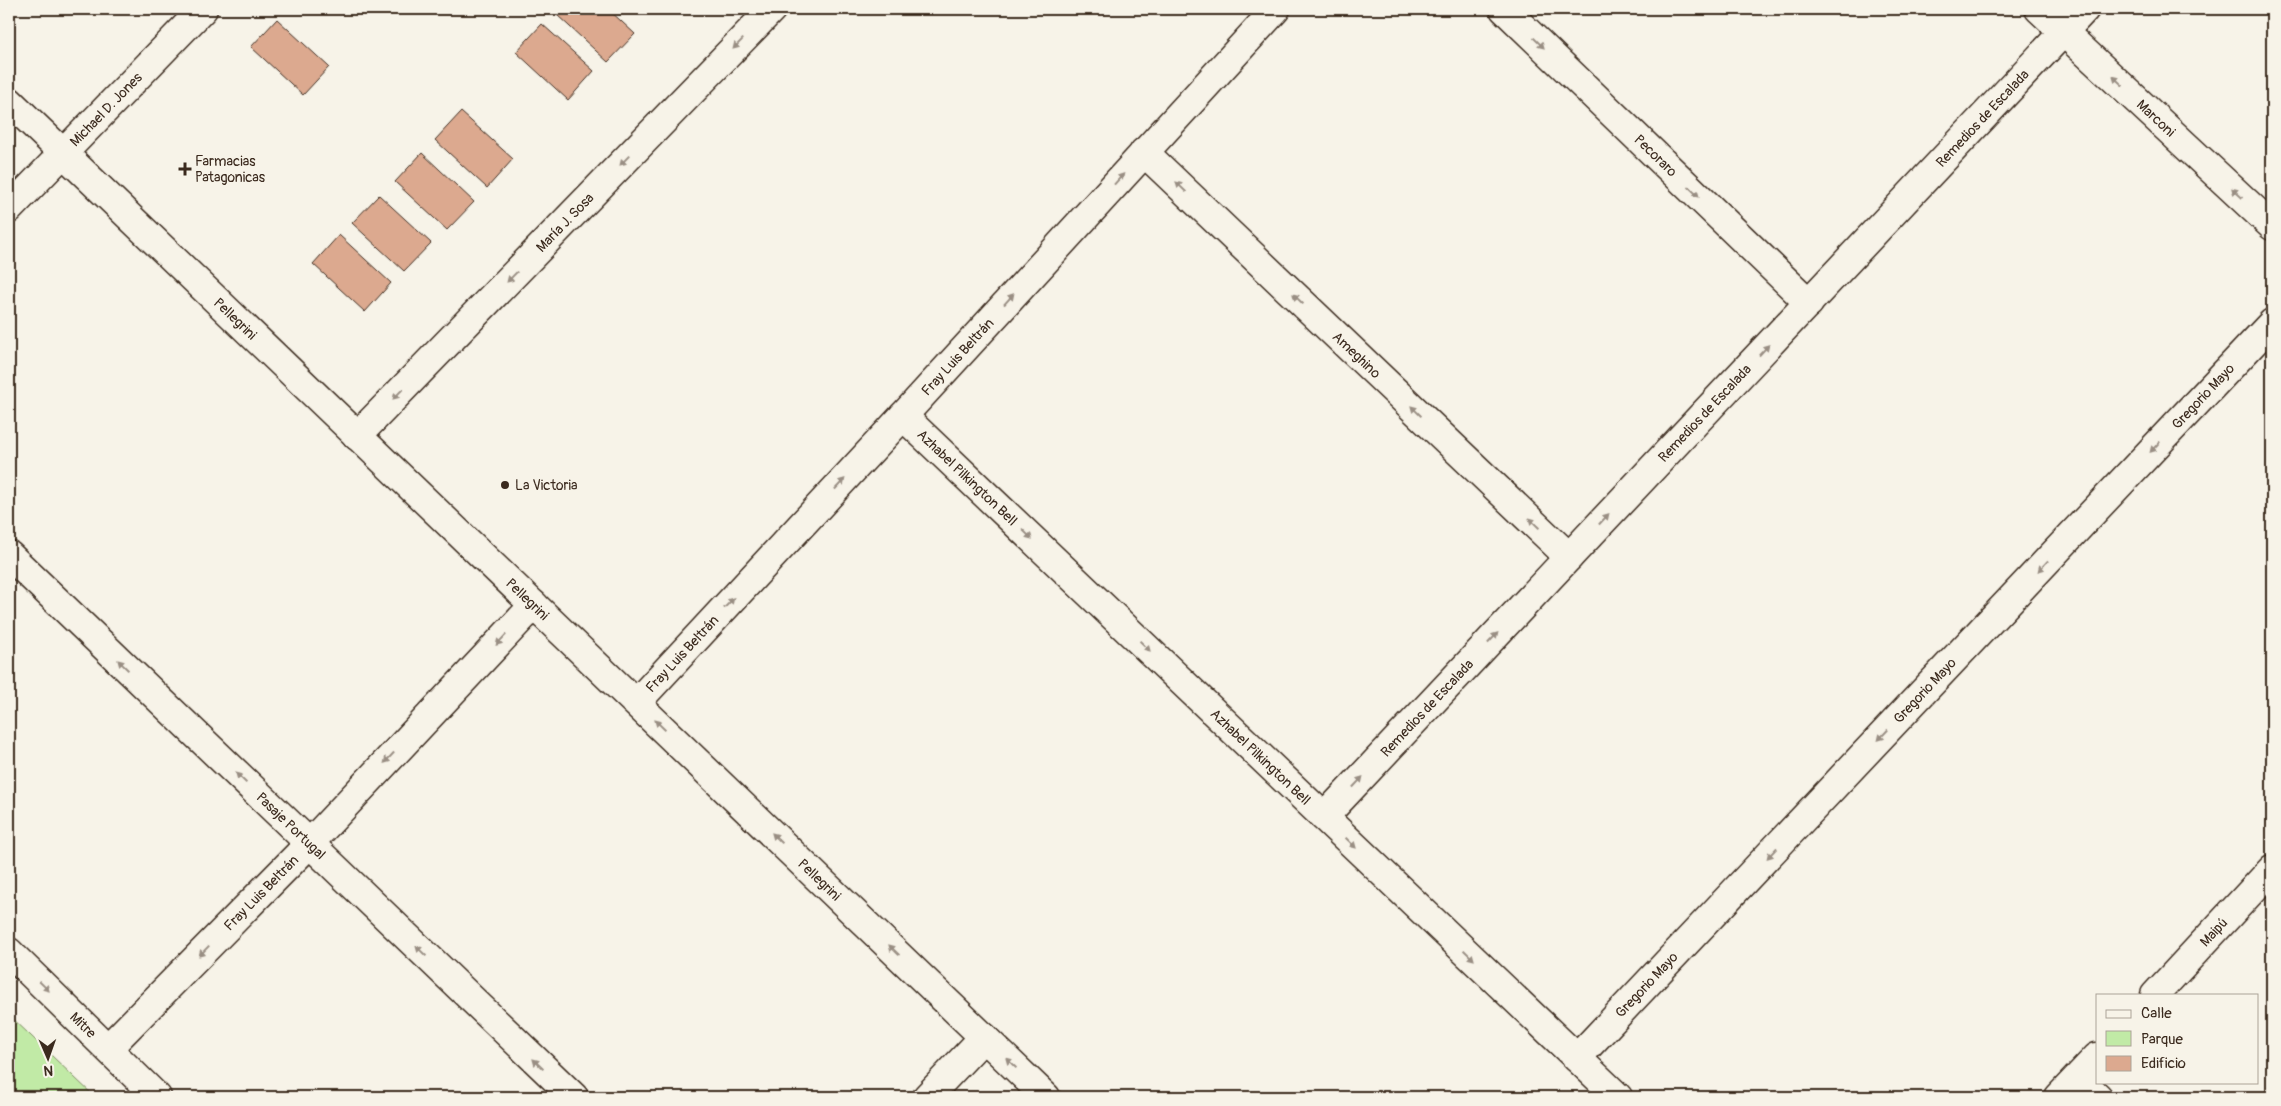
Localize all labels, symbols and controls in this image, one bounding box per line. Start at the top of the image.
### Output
one-way arrow [732,37,744,49]
one-way arrow [1533,37,1545,49]
street label: Remedios de Escalada [1932,66,2032,171]
street label: Michael D. Jones [66,68,146,150]
one-way arrow [2113,75,2125,87]
street label: Marconi [2133,96,2179,140]
street label: Pecoraro [1631,131,1681,180]
place label: Farmacias Patagonicas [195,153,266,186]
one-way arrow [619,154,631,166]
marker: Farmacias Patagonicas [179,163,191,175]
one-way arrow [1113,174,1125,186]
one-way arrow [1175,181,1187,193]
one-way arrow [1688,186,1700,198]
one-way arrow [2231,187,2243,199]
street label: María J. Sosa [532,189,597,255]
one-way arrow [506,271,518,283]
one-way arrow [1293,293,1305,305]
street label: Pellegrini [210,294,261,343]
one-way arrow [1003,294,1015,306]
street label: Fray Luis Beltrán [918,314,997,399]
street label: Ameghino [1329,328,1385,382]
one-way arrow [1758,345,1770,357]
street label: Gregorio Mayo [2168,359,2238,432]
street label: Remedios de Escalada [1655,361,1755,465]
one-way arrow [393,388,405,400]
one-way arrow [1410,405,1422,417]
street label: Azhabel Pilkington Bell [914,426,1021,529]
one-way arrow [2149,441,2161,453]
place label: La Victoria [515,477,578,494]
one-way arrow [834,478,846,490]
marker: La Victoria [499,479,511,491]
one-way arrow [1598,514,1610,526]
one-way arrow [1528,517,1540,529]
one-way arrow [1021,528,1033,540]
one-way arrow [2037,559,2049,571]
street label: Pellegrini [503,575,553,624]
one-way arrow [723,597,735,609]
street label: Fray Luis Beltrán [642,612,722,696]
one-way arrow [1487,632,1499,644]
one-way arrow [495,634,507,646]
one-way arrow [1138,640,1150,652]
street label: Gregorio Mayo [1890,654,1960,727]
street label: Remedios de Escalada [1377,655,1477,760]
one-way arrow [118,659,130,671]
street label: Azhabel Pilkington Bell [1207,705,1314,808]
one-way arrow [654,719,666,731]
one-way arrow [1877,728,1889,740]
one-way arrow [383,752,395,764]
one-way arrow [235,772,247,784]
one-way arrow [1352,776,1364,788]
street label: Pasaje Portugal [253,789,329,863]
one-way arrow [771,832,783,844]
one-way arrow [1345,837,1357,849]
one-way arrow [1766,846,1778,858]
street label: Fray Luis Beltrán [220,851,302,934]
street label: Pellegrini [795,855,845,904]
street label: Maipú [2196,914,2231,950]
one-way arrow [888,944,900,956]
one-way arrow [198,945,210,957]
one-way arrow [415,945,427,957]
street label: Gregorio Mayo [1611,948,1682,1021]
one-way arrow [1462,949,1474,961]
one-way arrow [38,980,50,992]
legend [2096,994,2258,1084]
text: Calle [2141,1004,2172,1023]
street label: Mitre [67,1008,100,1041]
text: Parque [2141,1030,2184,1049]
north arrow [22,1034,72,1084]
text: Edificio [2141,1054,2186,1073]
one-way arrow [1005,1057,1017,1069]
one-way arrow [533,1058,545,1070]
text: N [43,1062,53,1079]

